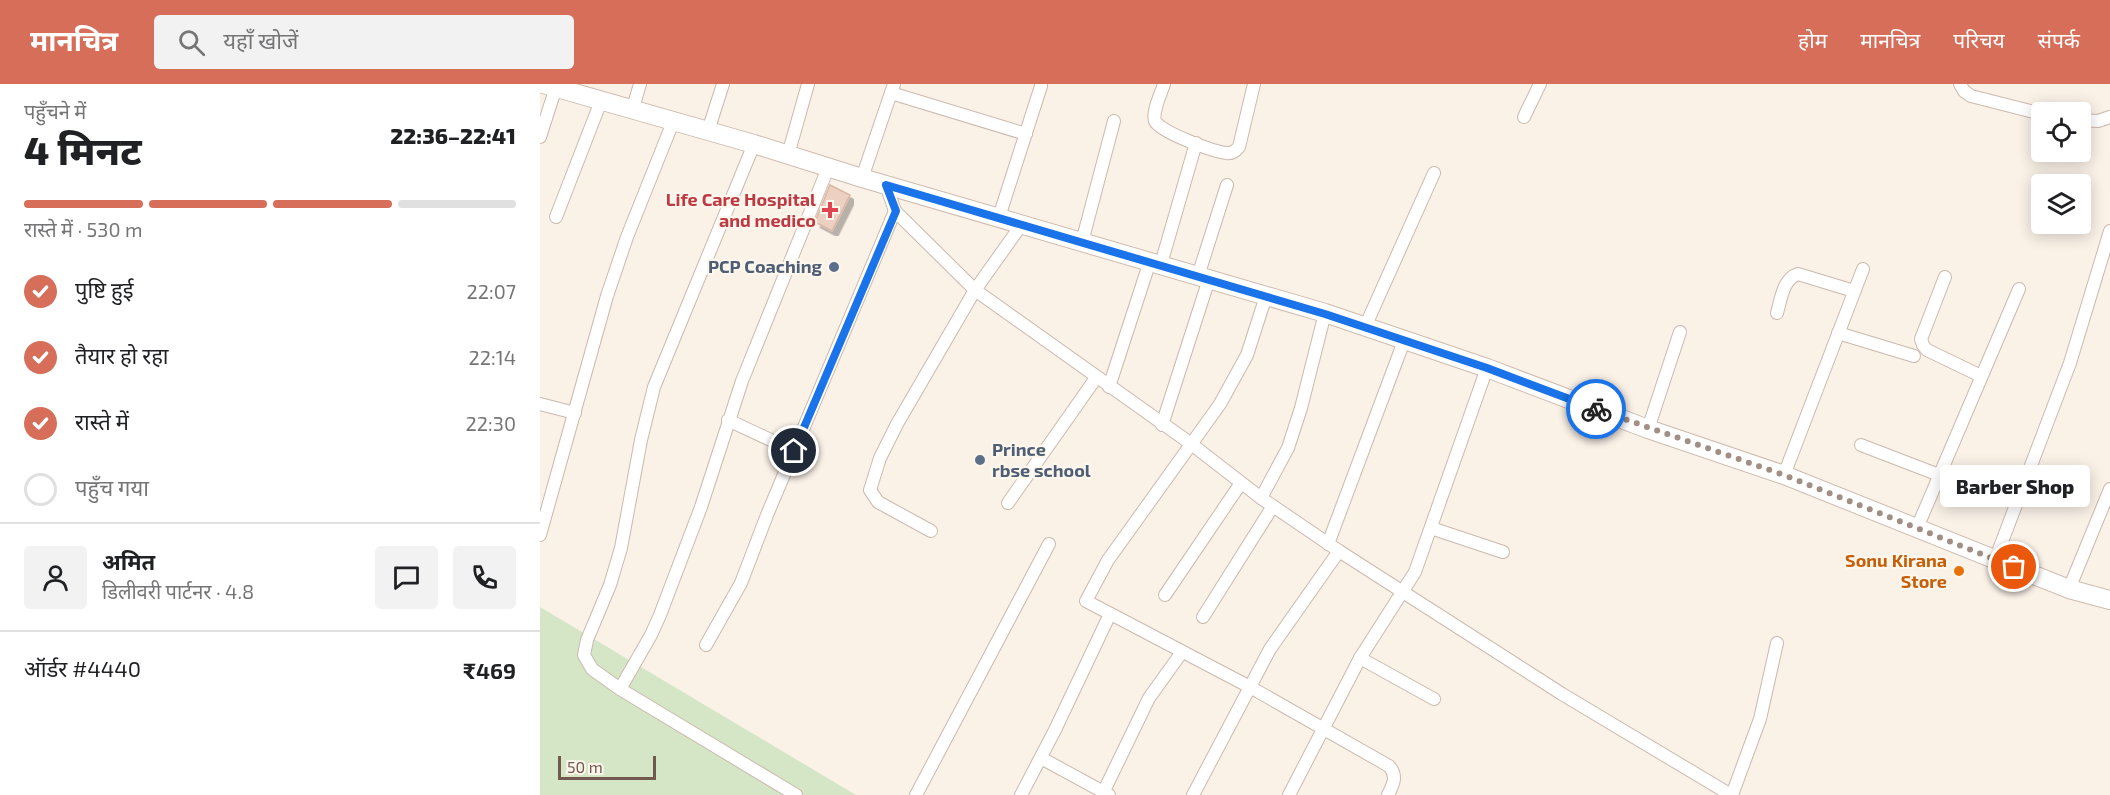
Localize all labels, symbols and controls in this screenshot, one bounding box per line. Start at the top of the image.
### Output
search box [154,15,574,69]
text: मानचित्र [30,23,118,57]
icon: search [175,26,208,59]
text: यहाँ खोजें [223,27,298,53]
text: होम [1798,27,1827,52]
text: मानचित्र [1860,27,1920,52]
text: परिचय [1953,27,2005,52]
text: संपर्क [2038,27,2080,52]
text: पहुँचने में [24,99,86,123]
map controls [2031,102,2091,234]
button: locate [2031,102,2091,162]
text: 22:36–22:41 [390,122,516,148]
text: 4 मिनट [24,126,142,173]
button: layers [2031,174,2091,234]
place label: Life Care Hospital and medico [666,188,816,231]
marker: Life Care Hospital and medico [821,201,839,219]
text: रास्ते में · 530 m [24,217,142,241]
place label: PCP Coaching [708,255,823,277]
marker: PCP Coaching [827,260,841,274]
icon: check [24,275,57,308]
text: पुष्टि हुई [75,276,133,302]
text: 22:07 [467,279,516,303]
icon: check [24,341,57,374]
text: तैयार हो रहा [75,342,169,368]
text: 22:14 [469,345,516,369]
courier [1566,379,1626,439]
icon: bike [1580,393,1613,426]
icon: check [24,407,57,440]
text: रास्ते में [75,408,129,434]
text: 22:30 [466,411,516,435]
pin [768,425,819,476]
icon: home [777,434,810,467]
place label: Prince rbse school [992,438,1091,481]
marker: Prince rbse school [973,453,987,467]
callout: Barber Shop [1939,465,2089,507]
text: पहुँच गया [75,474,149,500]
text: Barber Shop [1956,474,2074,498]
pin [1988,541,2039,592]
button: person [24,546,87,609]
button: chat [375,546,438,609]
button: phone [453,546,516,609]
text: अमित [102,548,155,574]
place label: Sonu Kirana Store [1845,549,1947,592]
icon: bag [1997,550,2030,583]
marker: Sonu Kirana Store [1952,564,1966,578]
text: डिलीवरी पार्टनर · 4.8 [102,579,254,603]
text: ऑर्डर #4440 [24,655,141,681]
text: ₹469 [463,657,516,683]
scale bar [558,753,656,780]
text: 50 m [567,757,603,776]

